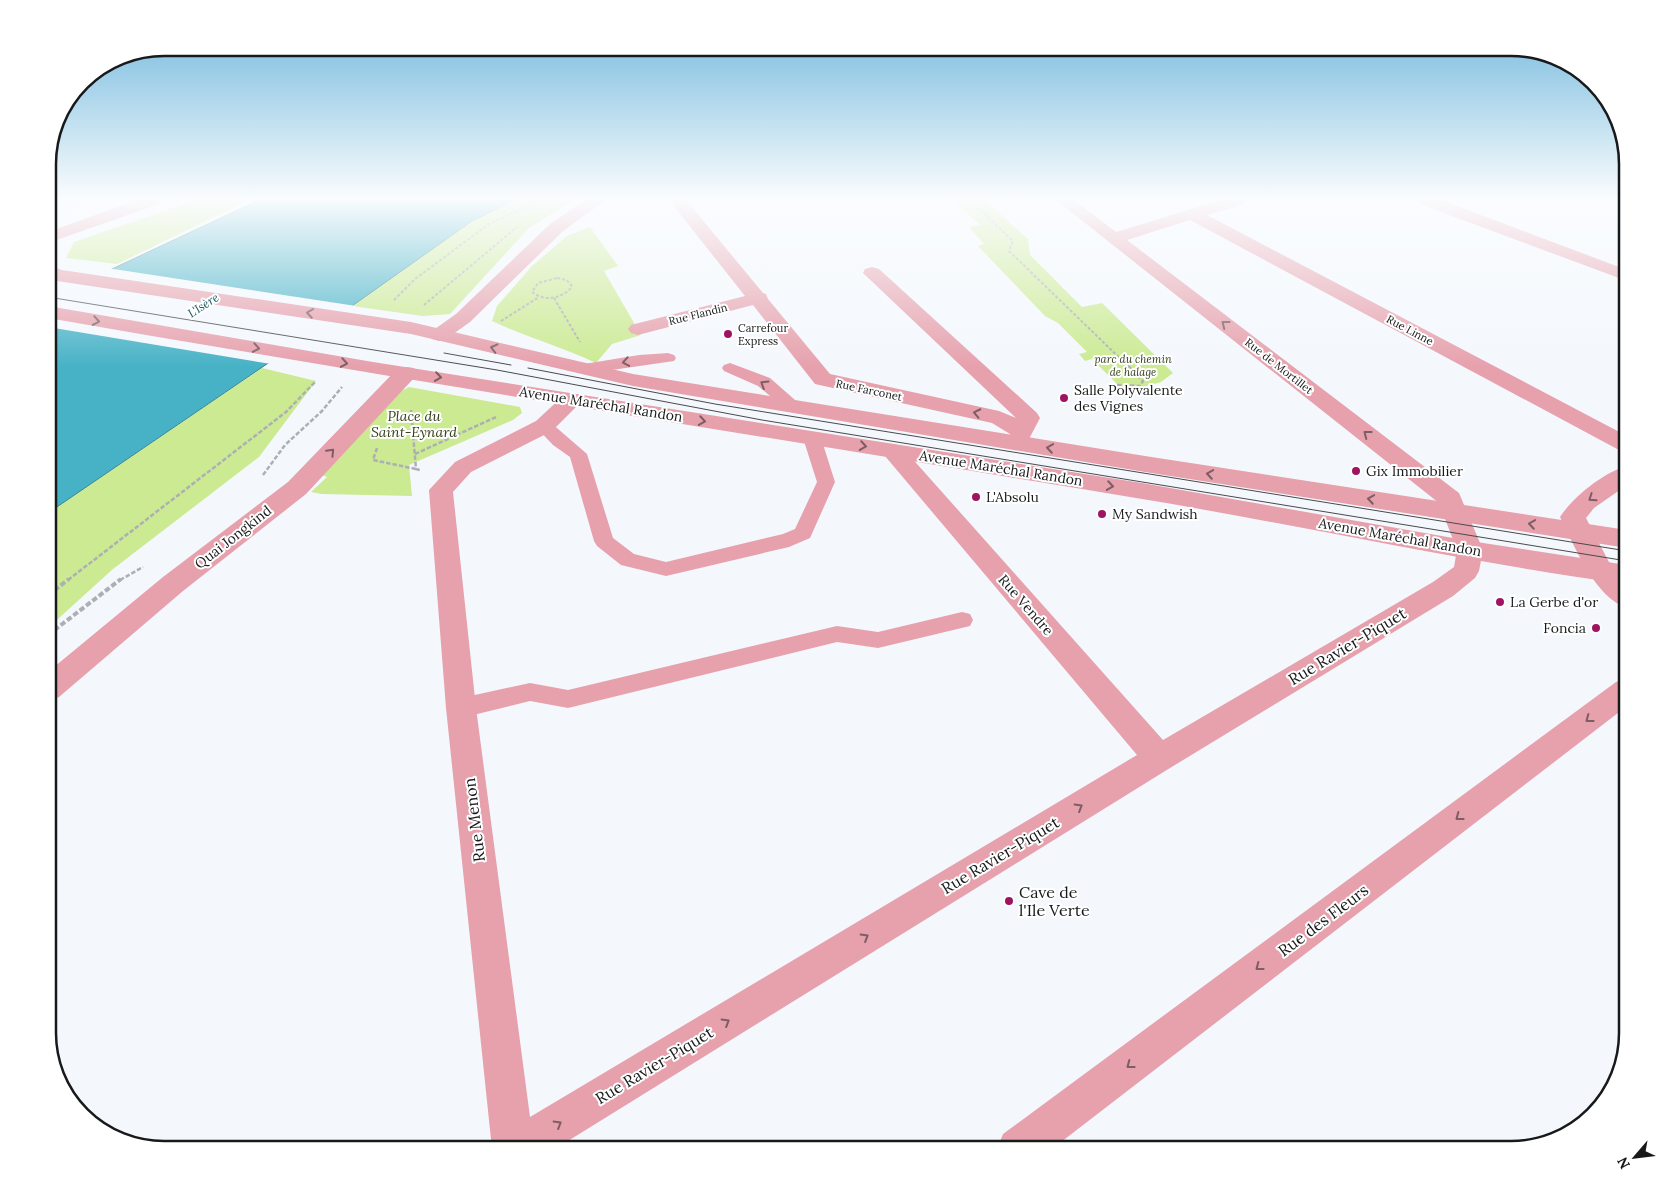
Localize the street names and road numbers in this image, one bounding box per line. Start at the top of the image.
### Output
street label: Rue Flandin [667,300,729,328]
street label: Rue Linne [1384,312,1436,348]
street label: Rue de Mortillet [1242,335,1316,397]
street label: Rue Farconet [835,376,904,404]
street label: Avenue Maréchal Randon [517,382,684,426]
street label: Avenue Maréchal Randon [917,446,1084,490]
street label: Quai Jongkind [191,501,275,573]
street label: Avenue Maréchal Randon [1316,514,1483,560]
street label: Rue Vendre [995,571,1058,640]
street label: Rue Ravier-Piquet [1284,603,1410,689]
street label: Rue Menon [459,777,489,863]
street label: Rue Ravier-Piquet [937,812,1063,898]
street label: Rue des Fleurs [1274,880,1372,960]
street label: Rue Ravier-Piquet [591,1022,717,1108]

